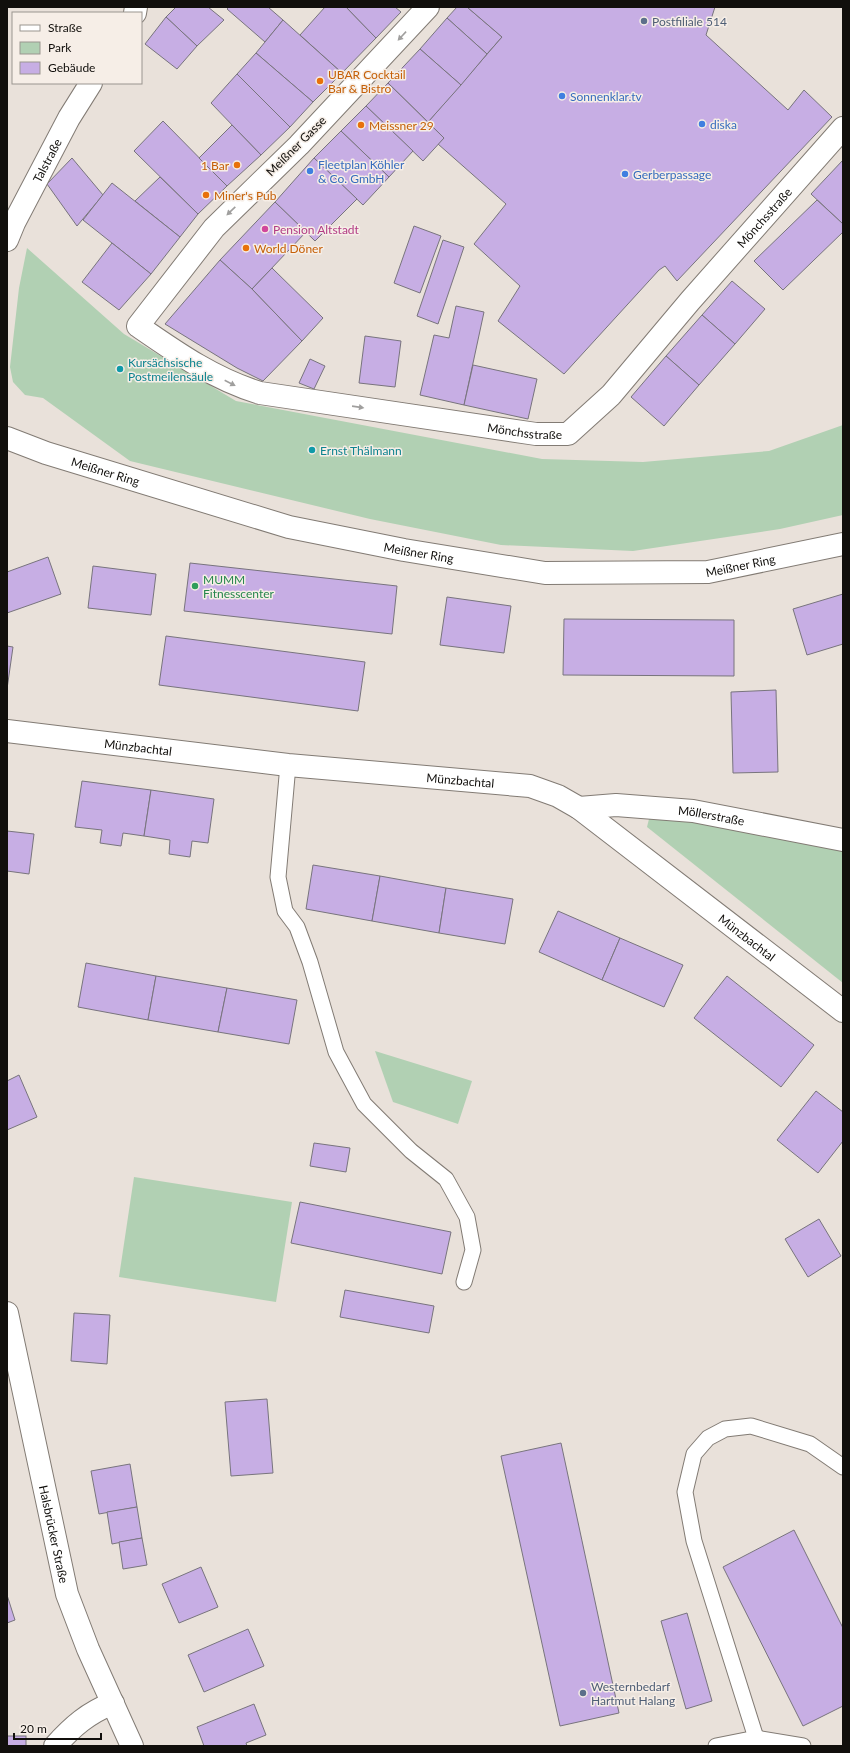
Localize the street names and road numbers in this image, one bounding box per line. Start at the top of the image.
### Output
street label: Meißner Gasse [263,113,329,179]
street label: Talstraße [29,136,64,185]
street label: Mönchsstraße [733,184,794,251]
street label: Mönchsstraße [486,419,562,442]
street label: Meißner Ring [70,454,142,489]
street label: Meißner Ring [382,539,455,565]
street label: Meißner Ring [704,551,777,580]
street label: Münzbachtal [103,735,173,758]
street label: Münzbachtal [426,770,495,790]
street label: Möllerstraße [677,802,746,828]
street label: Münzbachtal [716,911,779,964]
street label: Halsbrücker Straße [36,1484,72,1584]

